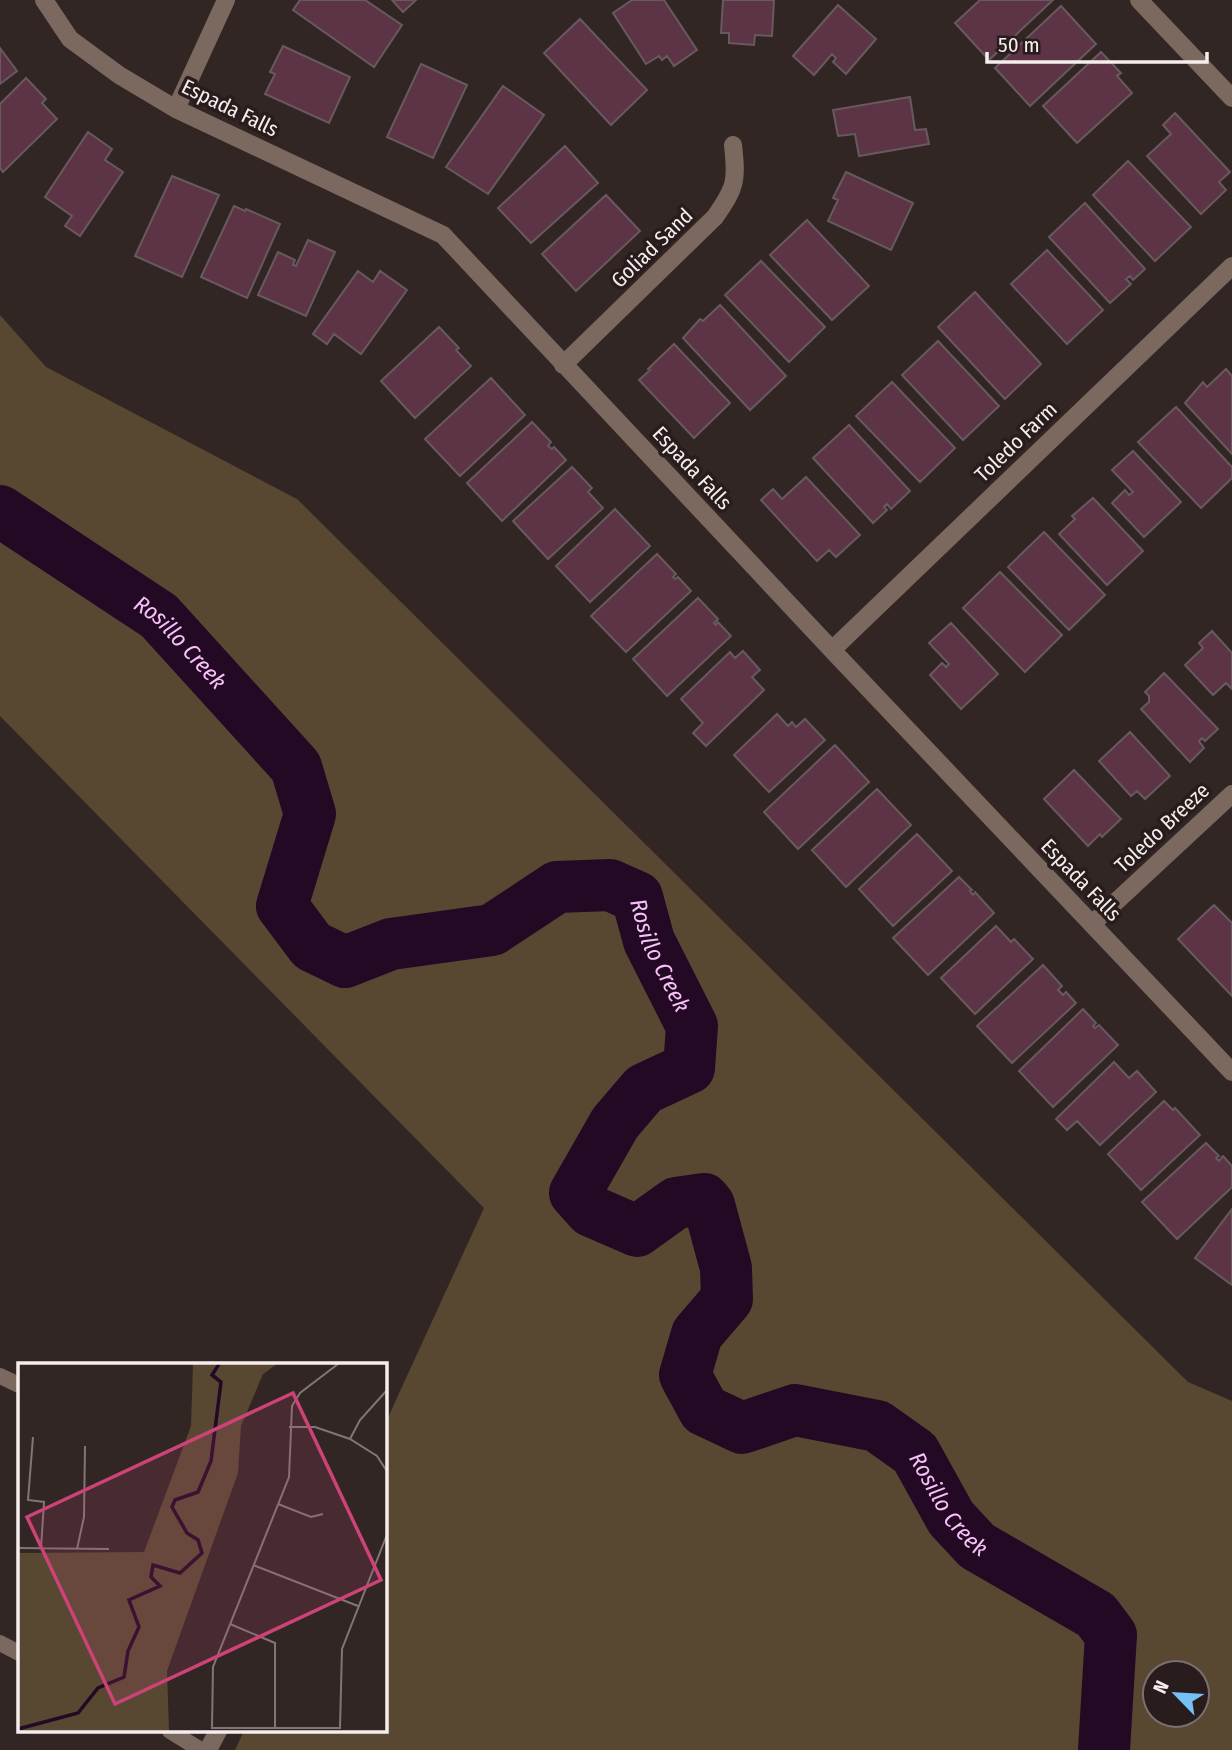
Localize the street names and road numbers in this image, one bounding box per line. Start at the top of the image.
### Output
street label: Espada Falls [177,73,283,143]
street label: Goliad Sand [606,203,698,293]
street label: Toledo Farm [969,396,1063,488]
street label: Espada Falls [647,421,737,515]
street label: Toledo Breeze [1109,778,1215,878]
street label: Espada Falls [1035,833,1127,927]

